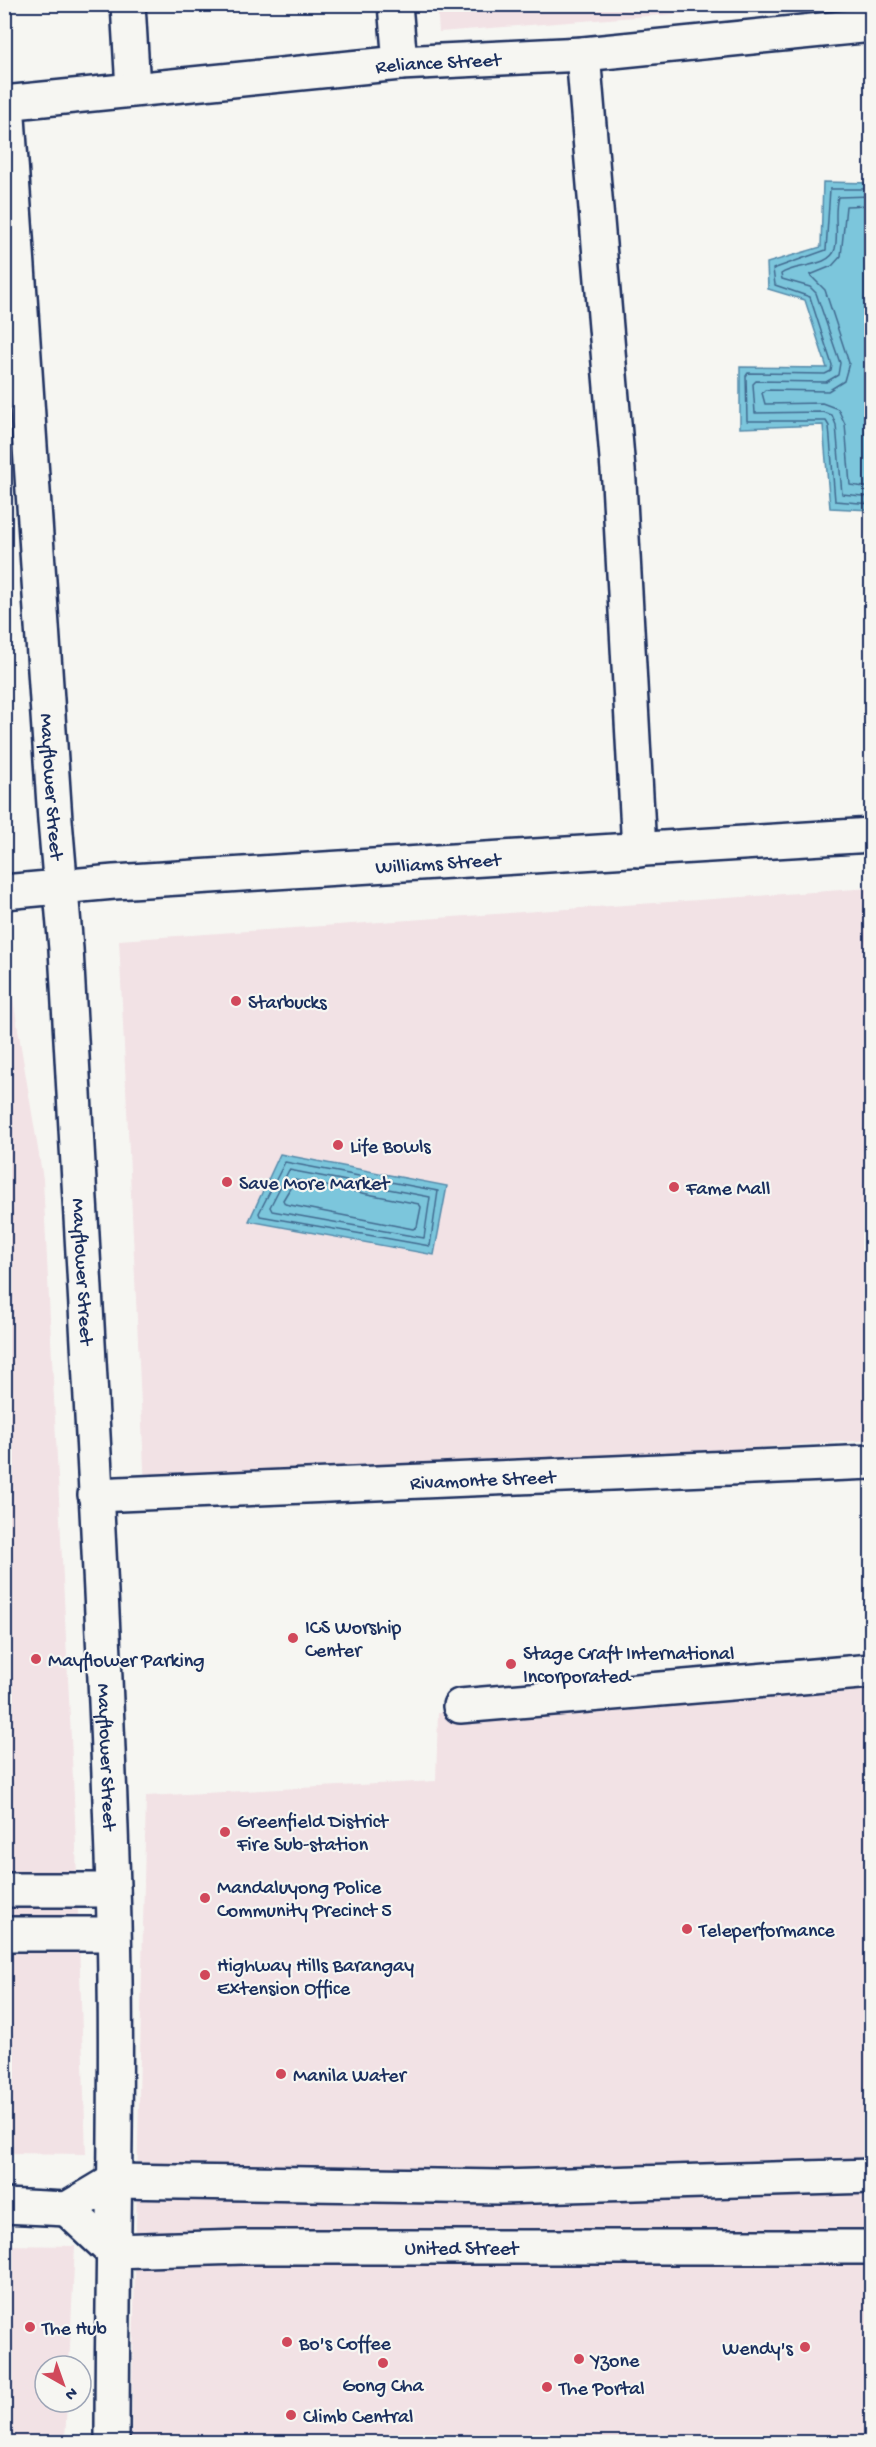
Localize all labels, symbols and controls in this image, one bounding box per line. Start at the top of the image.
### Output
street label: Reliance Street [375,50,503,80]
street label: Mayflower Street [33,713,67,863]
street label: Williams Street [375,850,503,881]
place label: Starbucks [248,993,327,1016]
marker: Starbucks [229,994,243,1008]
place label: Life Bowls [350,1137,431,1160]
marker: Life Bowls [331,1138,345,1152]
place label: Save More Market [239,1174,391,1197]
marker: Save More Market [220,1175,234,1189]
place label: Fame Mall [685,1179,770,1202]
marker: Fame Mall [667,1180,681,1194]
street label: Mayflower Street [65,1198,96,1347]
street label: Rivamonte Street [410,1467,558,1497]
place label: ICS Worship Center [305,1618,402,1664]
marker: ICS Worship Center [286,1631,300,1645]
place label: Stage Craft International Incorporated [523,1644,734,1690]
place label: Mayflower Parking [48,1651,205,1674]
marker: Mayflower Parking [29,1652,43,1666]
marker: Stage Craft International Incorporated [504,1657,518,1671]
street label: Mayflower Street [90,1683,119,1833]
place label: Greenfield District Fire Sub-station [236,1812,390,1858]
marker: Greenfield District Fire Sub-station [218,1825,232,1839]
place label: Mandaluyong Police Community Precinct 5 [217,1878,392,1924]
marker: Mandaluyong Police Community Precinct 5 [198,1891,212,1905]
place label: Teleperformance [698,1921,835,1944]
marker: Teleperformance [680,1922,694,1936]
place label: Highway Hills Barangay Extension Office [217,1956,414,2002]
marker: Highway Hills Barangay Extension Office [198,1968,212,1982]
place label: Manila Water [293,2066,408,2089]
marker: Manila Water [274,2067,288,2081]
street label: United Street [405,2239,520,2262]
place label: The Hub [41,2319,107,2342]
marker: The Hub [23,2320,37,2334]
place label: Bo's Coffee [298,2334,392,2357]
marker: Bo's Coffee [280,2335,294,2349]
place label: Wendy's [722,2339,794,2362]
marker: Wendy's [798,2340,812,2354]
place label: Yzone [589,2351,640,2374]
marker: Yzone [572,2352,586,2366]
north arrow [33,2354,93,2414]
marker: Gong Cha [376,2356,390,2370]
place label: Gong Cha [342,2376,425,2399]
place label: The Portal [558,2379,645,2402]
marker: The Portal [540,2380,554,2394]
text: N [60,2382,81,2404]
place label: Climb Central [303,2407,414,2430]
marker: Climb Central [284,2408,298,2422]

